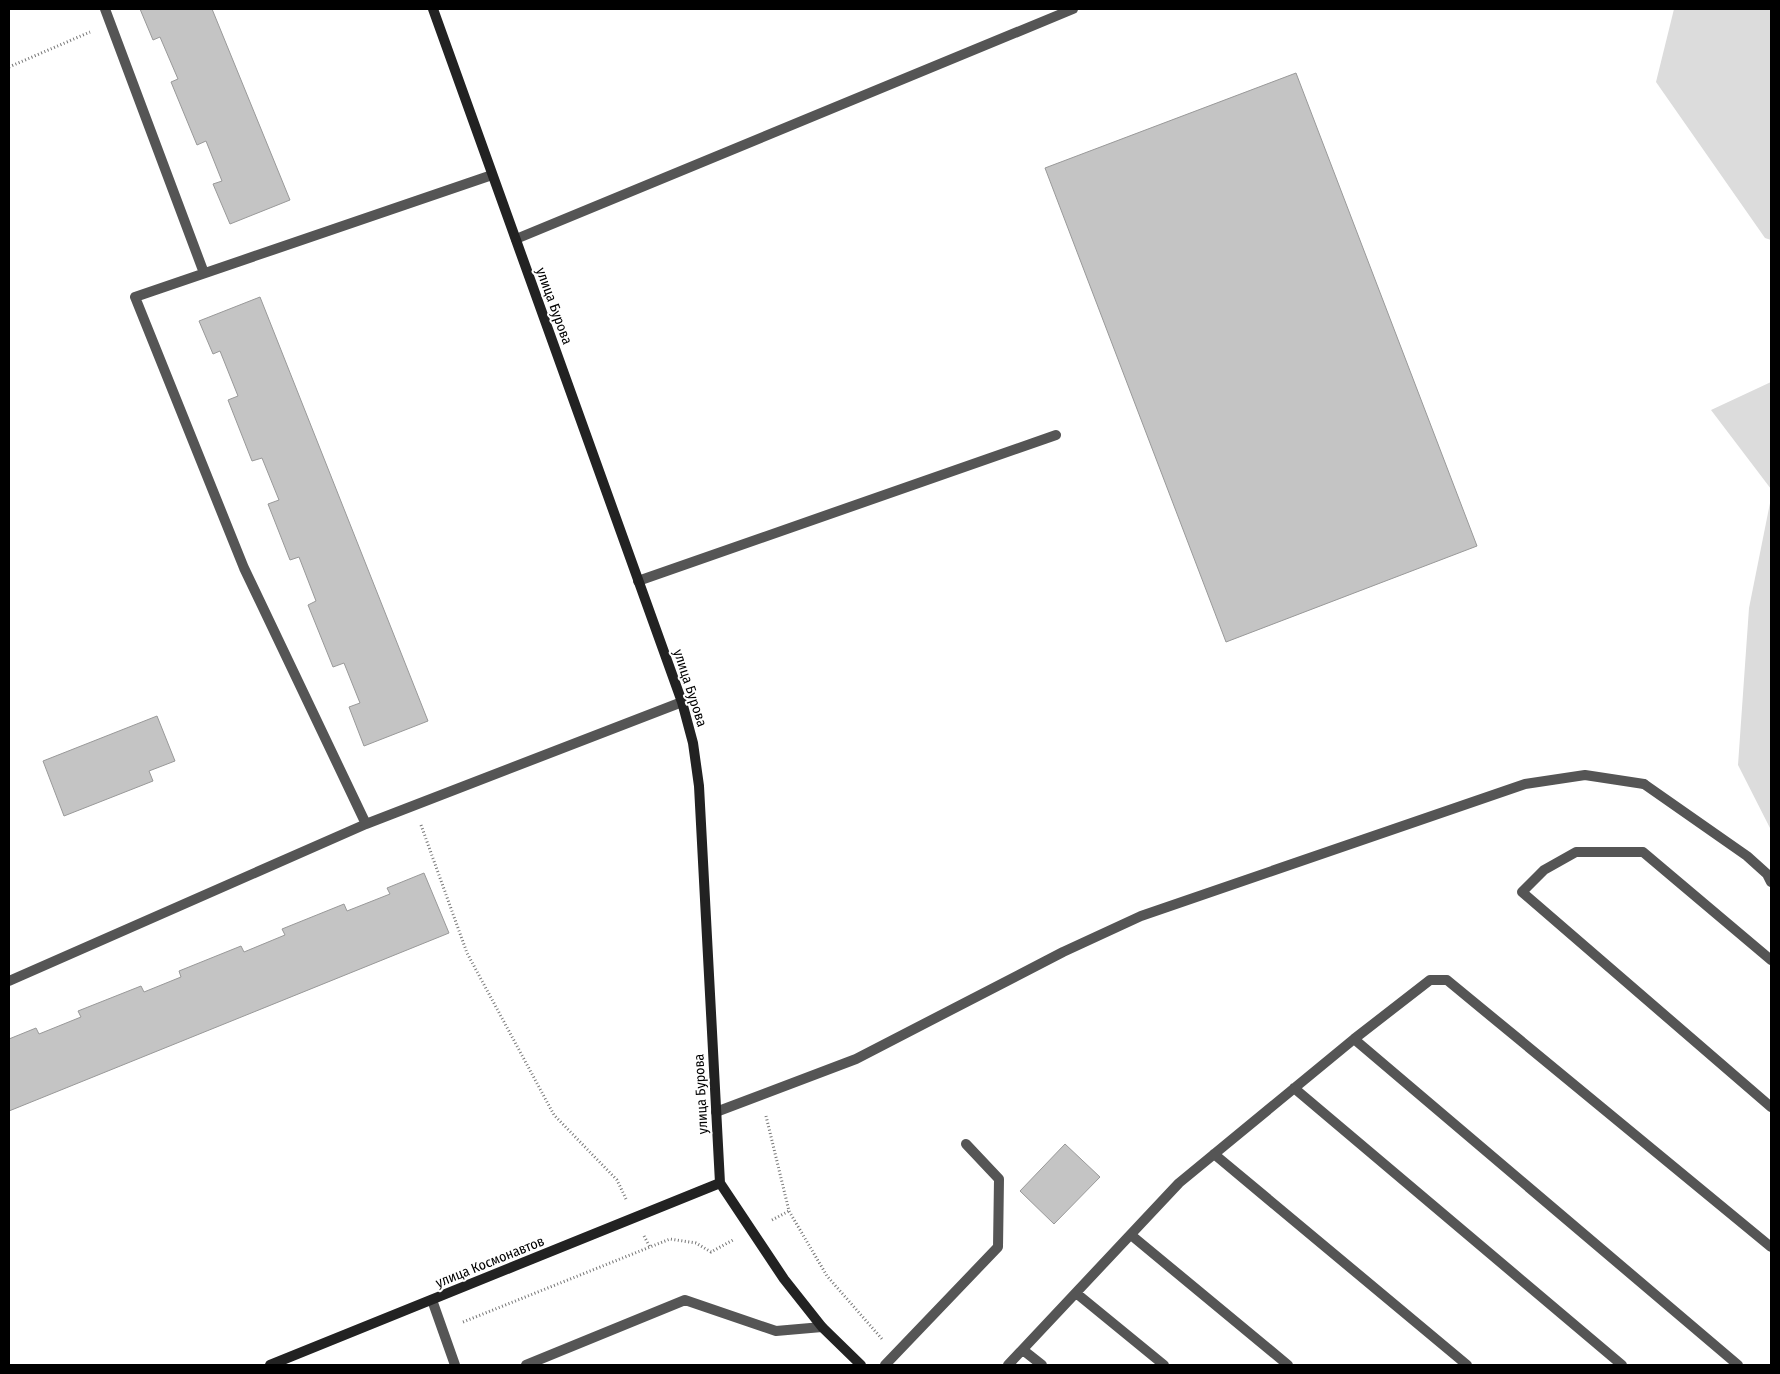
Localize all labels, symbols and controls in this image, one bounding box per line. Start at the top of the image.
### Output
street label: улица Бурова [532,265,576,347]
street label: улица Бурова [669,647,711,729]
street label: улица Бурова [690,1053,712,1135]
street label: улица Космонавтов [433,1232,547,1292]

